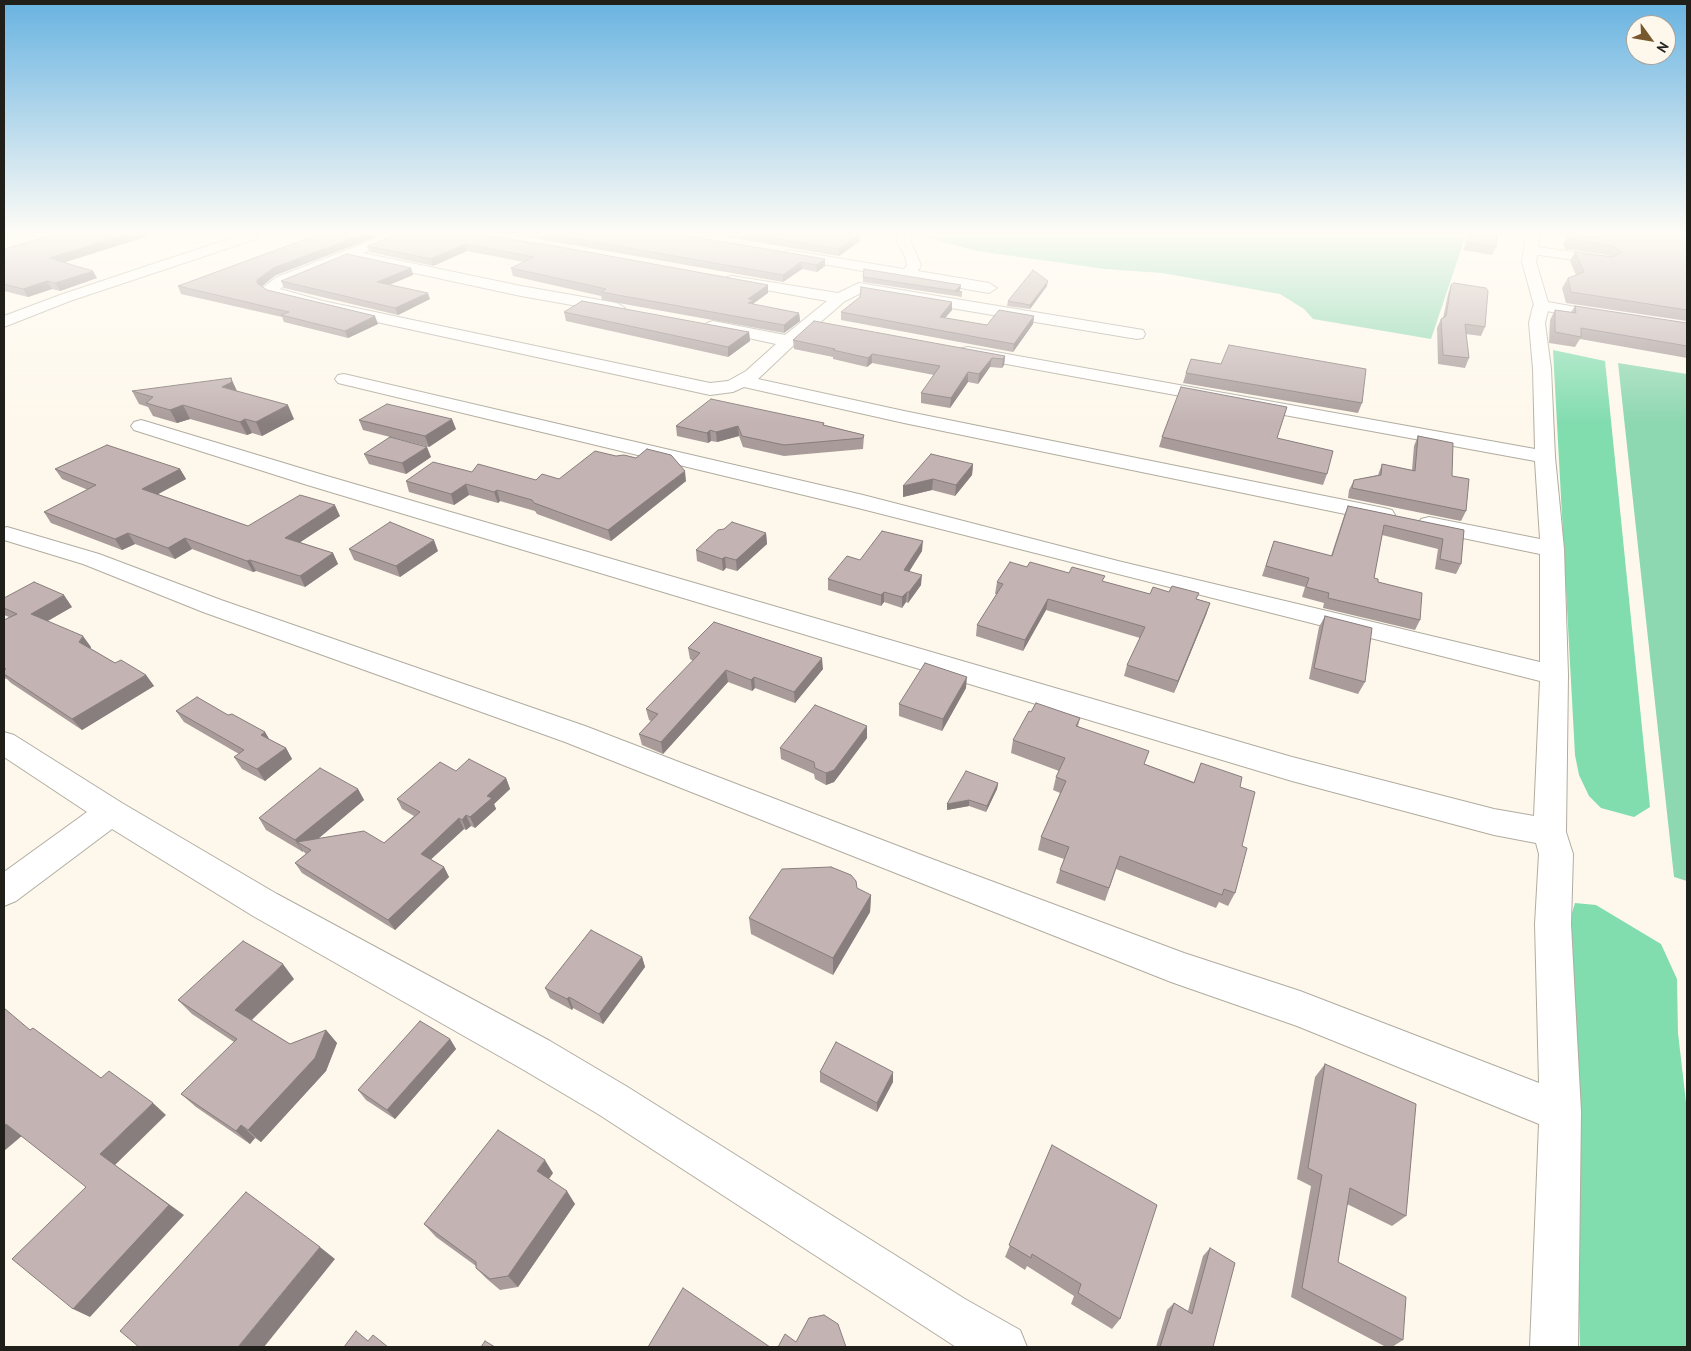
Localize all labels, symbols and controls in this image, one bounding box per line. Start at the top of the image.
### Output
north arrow [1626,15,1676,65]
text: N [1653,39,1673,56]

